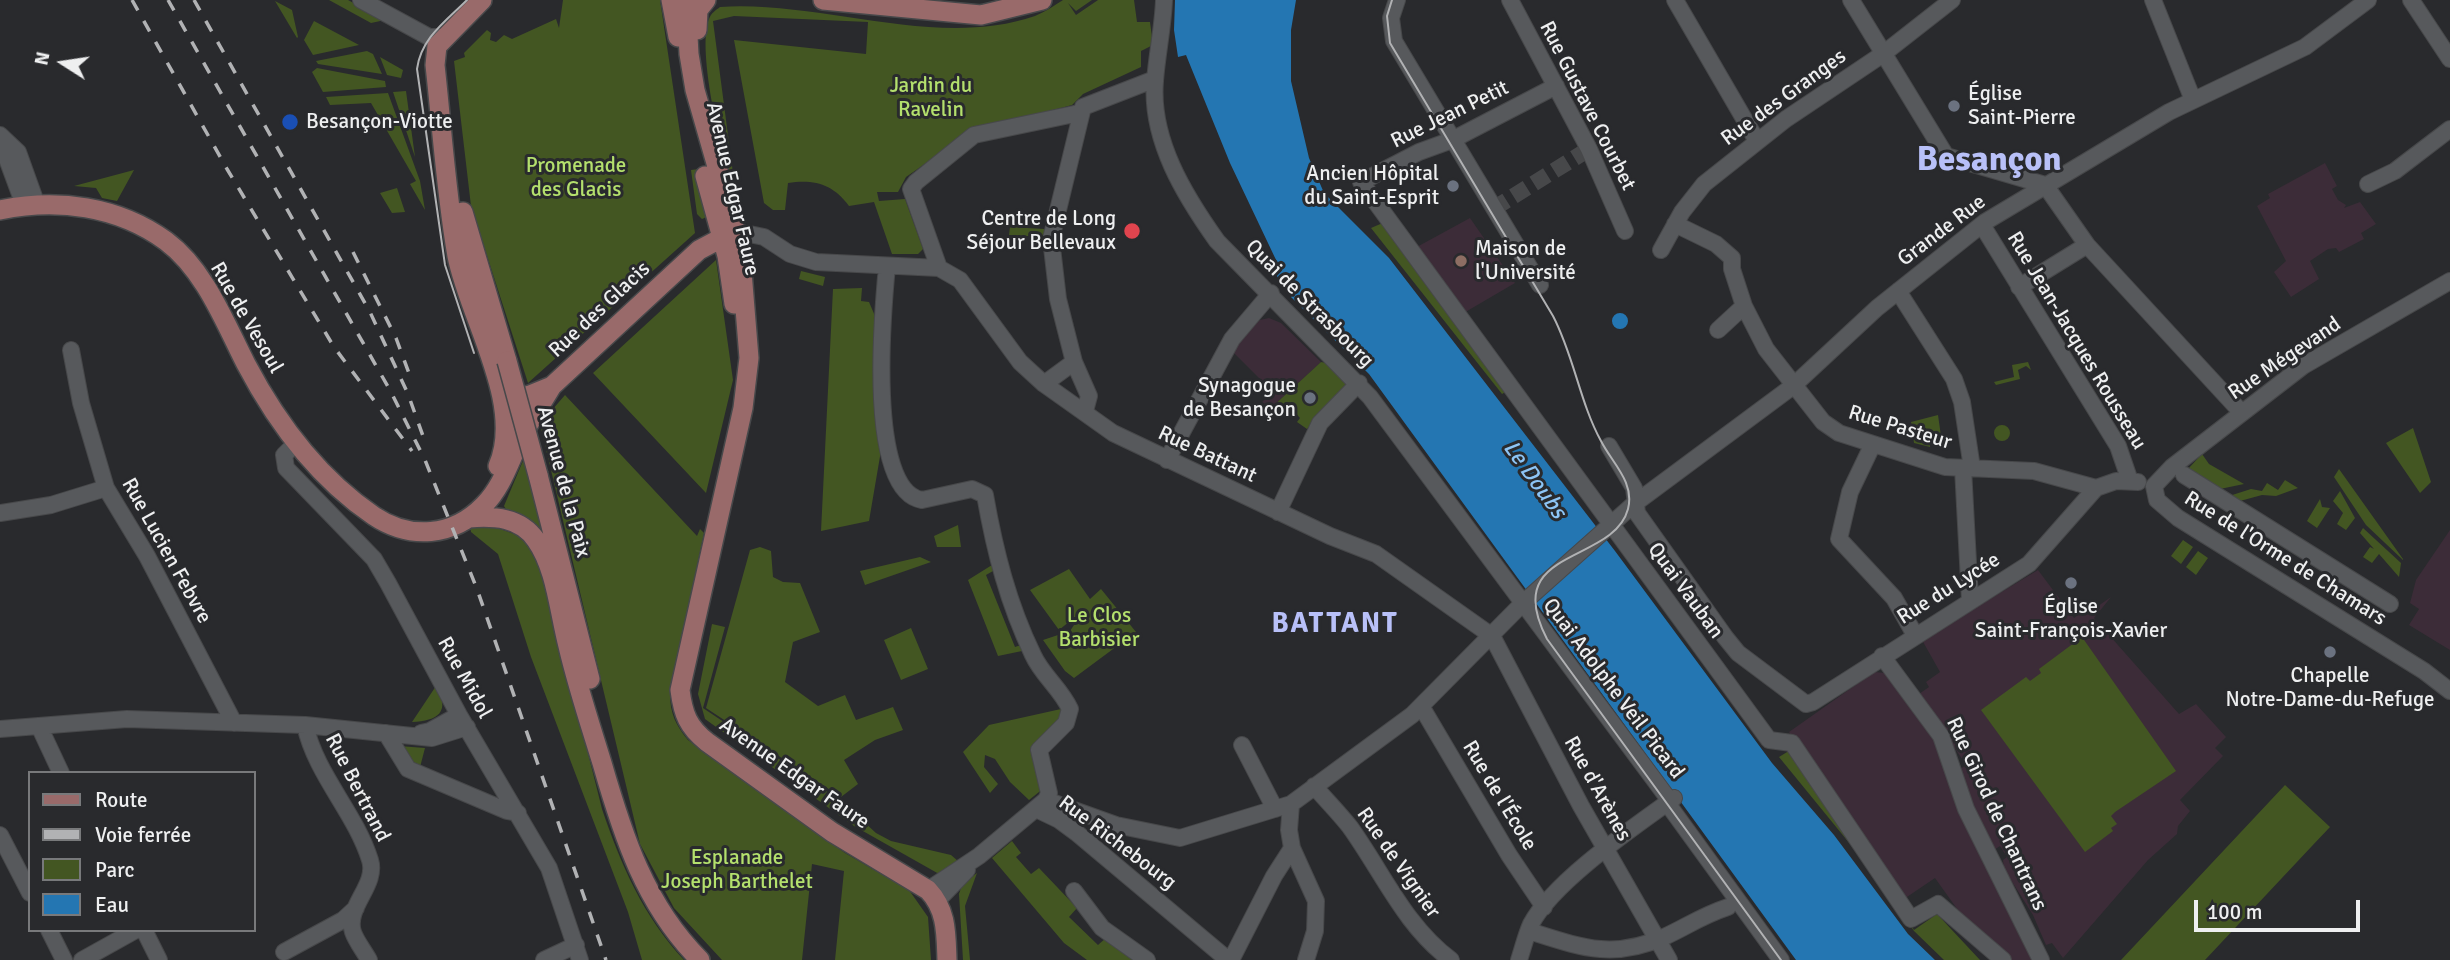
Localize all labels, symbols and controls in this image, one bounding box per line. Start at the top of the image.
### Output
street label: Rue Gustave Courbet [1533,17,1641,195]
north arrow [28,28,98,98]
street label: Rue des Granges [1717,44,1851,152]
text: N [29,50,56,68]
park label: Jardin du Ravelin [890,73,972,123]
street label: Rue Jean Petit [1387,76,1513,154]
place label: Église Saint-Pierre [1968,81,2076,131]
marker: Église Saint-Pierre [1946,98,1962,114]
street label: Avenue Edgar Faure [700,100,764,278]
place label: Besançon-Viotte [306,109,453,135]
marker: Besançon-Viotte [280,112,300,132]
district label: Besançon [1916,140,2062,182]
park label: Promenade des Glacis [526,153,626,203]
place label: Ancien Hôpital du Saint-Esprit [1304,161,1439,211]
marker: Ancien Hôpital du Saint-Esprit [1445,178,1461,194]
street label: Grande Rue [1893,190,1991,272]
place label: Centre de Long Séjour Bellevaux [967,206,1116,256]
marker: Centre de Long Séjour Bellevaux [1122,221,1142,241]
street label: Rue Jean-Jacques Rousseau [2001,228,2151,454]
street label: Quai de Strasbourg [1240,235,1378,373]
place label: Maison de l'Université [1475,236,1576,286]
marker: Maison de l'Université [1453,253,1469,269]
street label: Rue des Glacis [544,257,656,363]
street label: Rue de Vesoul [204,258,288,378]
street label: Rue Mégevand [2224,312,2346,406]
place label: Synagogue de Besançon [1183,373,1296,423]
marker: Synagogue de Besançon [1302,390,1318,406]
street label: Rue Pasteur [1845,400,1955,456]
street label: Avenue de la Paix [531,404,595,560]
street label: Rue Battant [1154,421,1260,489]
water label: Le Doubs [1496,436,1572,524]
street label: Rue Lucien Febvre [116,474,216,628]
street label: Rue de l'Orme de Chamars [2179,486,2391,632]
street label: Quai Vauban [1642,538,1728,644]
street label: Rue du Lycée [1893,548,2005,630]
marker: Église Saint-François-Xavier [2063,575,2079,591]
street label: Quai Adolphe Veil Picard [1537,594,1689,784]
place label: Église Saint-François-Xavier [1975,594,2167,644]
park label: Le Clos Barbisier [1058,603,1140,653]
district label: BATTANT [1272,608,1398,642]
street label: Rue Midol [431,633,497,723]
marker: Chapelle Notre-Dame-du-Refuge [2322,644,2338,660]
place label: Chapelle Notre-Dame-du-Refuge [2225,663,2435,713]
street label: Avenue Edgar Faure [714,713,874,835]
street label: Rue Girod de Chantrans [1940,713,2052,915]
street label: Rue Bertrand [319,730,395,846]
street label: Rue d'Arènes [1558,732,1636,846]
street label: Rue de l'École [1456,737,1542,855]
legend [28,771,256,932]
text: Route [95,787,147,813]
street label: Rue Richebourg [1053,791,1181,895]
street label: Rue de Vignier [1351,803,1445,923]
text: Voie ferrée [95,822,191,848]
park label: Esplanade Joseph Barthelet [661,845,813,895]
text: Parc [95,857,134,883]
scale bar [2198,886,2364,930]
text: Eau [95,892,129,918]
text: 100 m [2207,899,2262,925]

